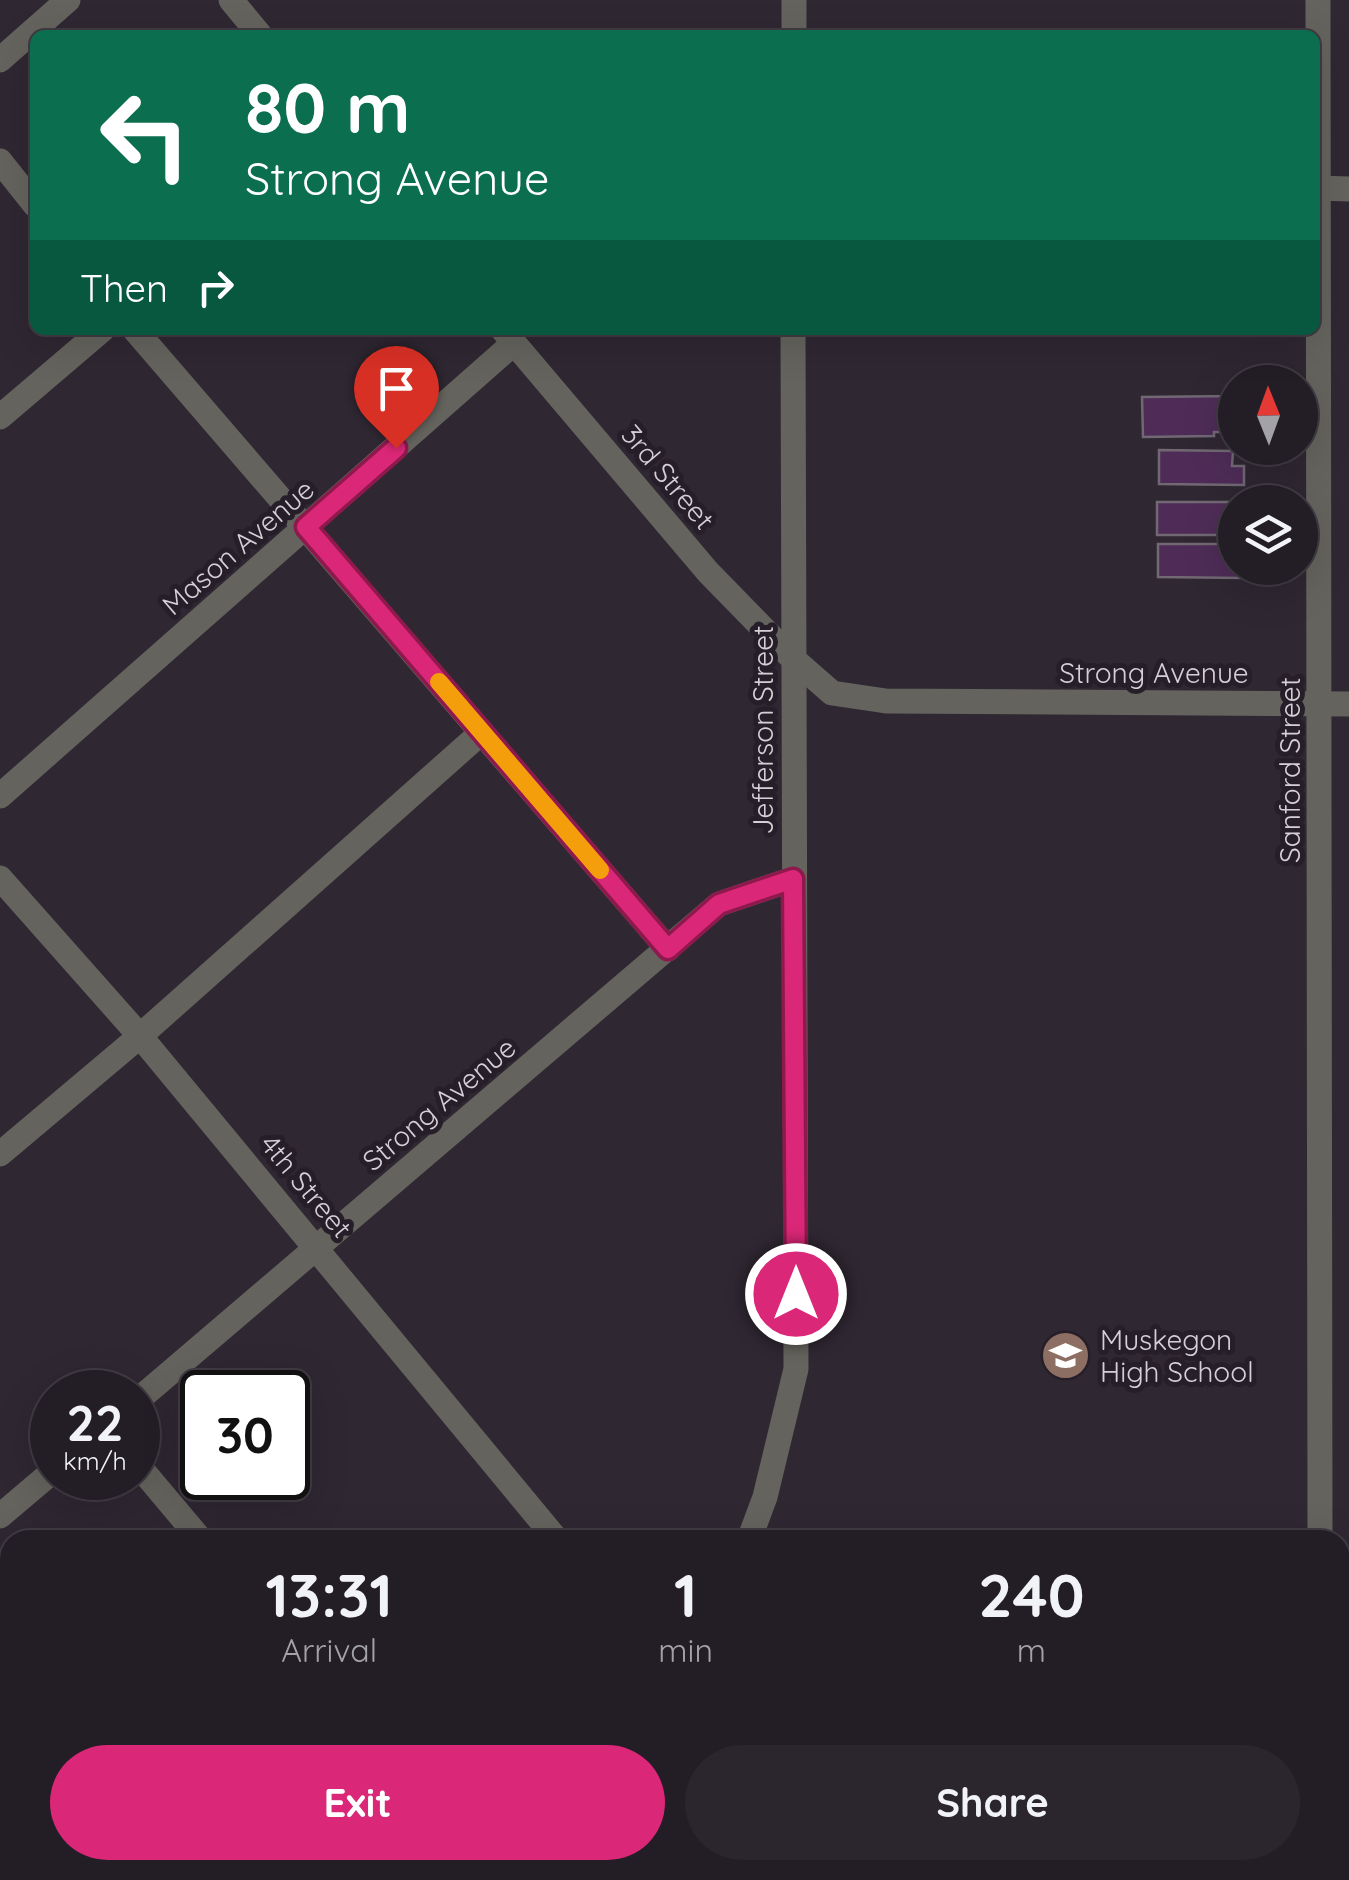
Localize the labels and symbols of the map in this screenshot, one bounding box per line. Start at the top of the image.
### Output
pin [354,346,439,449]
north arrow [1218,365,1318,465]
street label: 3rd Street [614,417,722,536]
street label: Mason Avenue [155,471,321,622]
street label: Jefferson Street [745,626,780,835]
street label: Strong Avenue [1059,655,1249,690]
street label: Sanford Street [1272,677,1307,863]
street label: Strong Avenue [355,1029,522,1178]
street label: 4th Street [253,1127,360,1245]
position arrow [744,1242,848,1346]
place label: Muskegon High School [1100,1322,1254,1389]
school or university icon: Muskegon High School [1039,1330,1091,1382]
speed limit sign: 30 [180,1370,310,1500]

